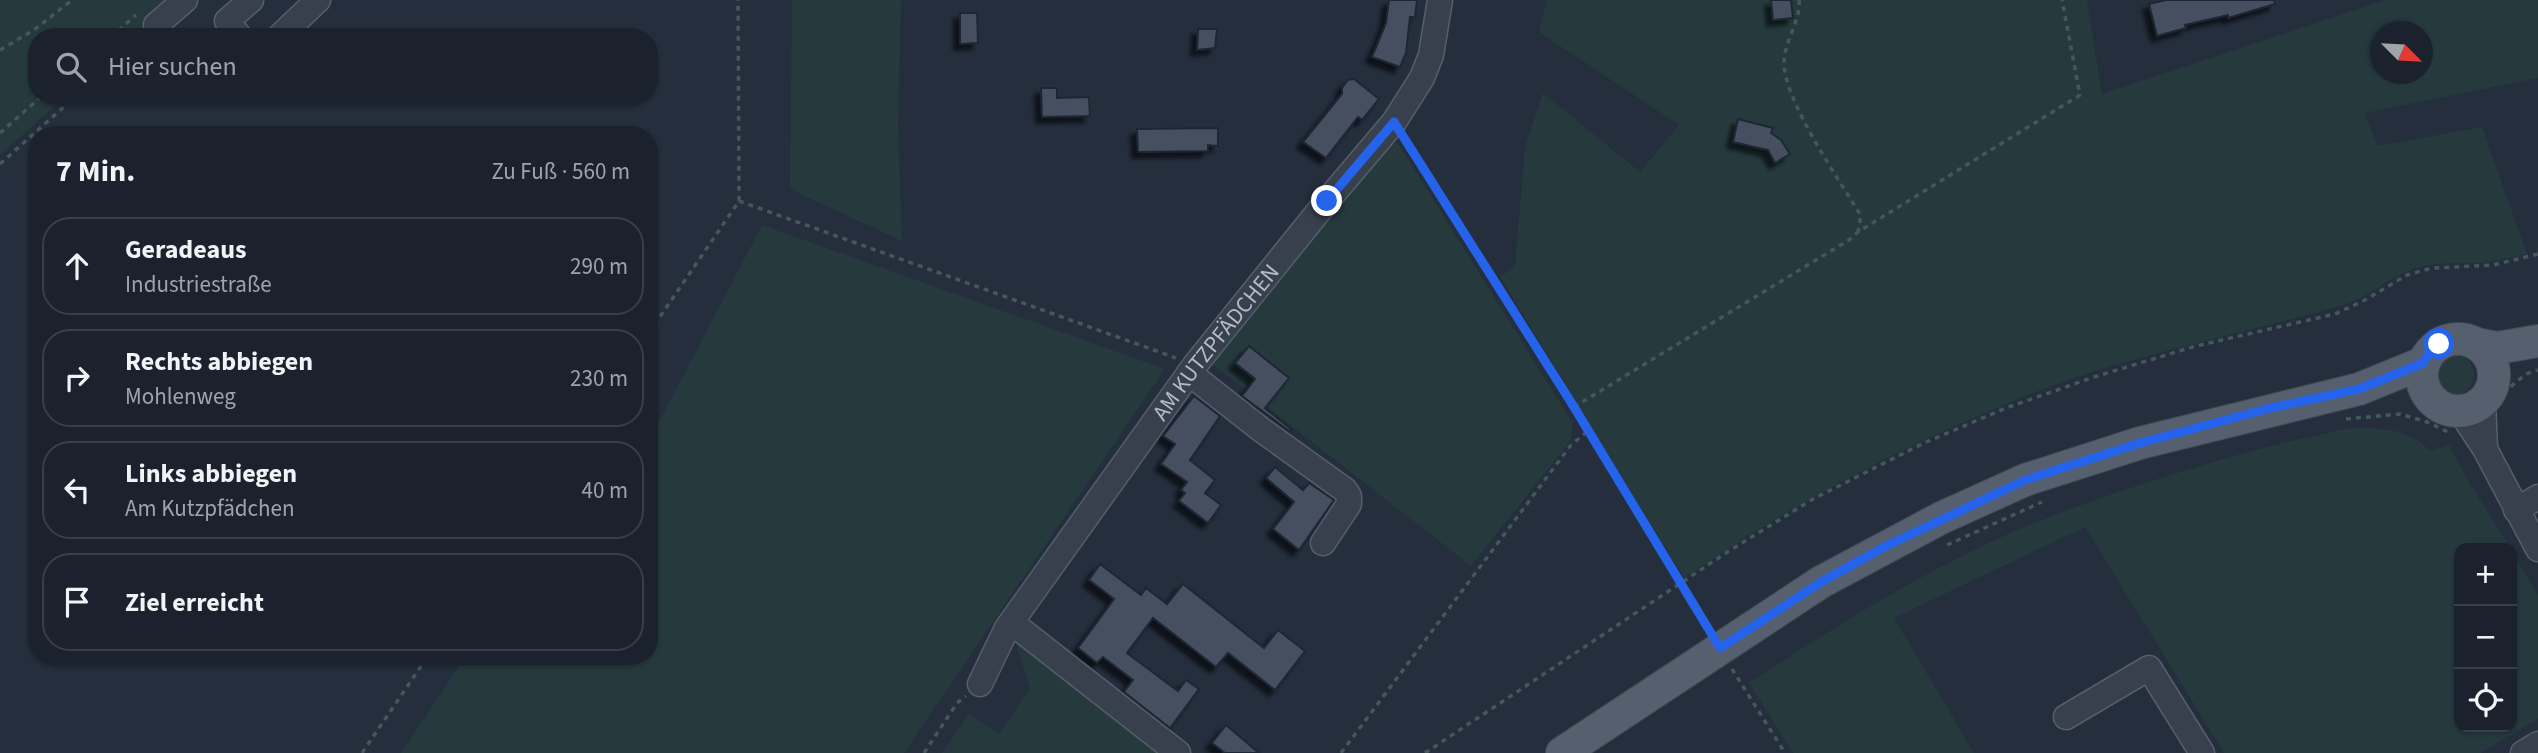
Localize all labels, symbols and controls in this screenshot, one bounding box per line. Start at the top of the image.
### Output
north arrow [2370,21,2433,84]
search box [28,28,658,105]
icon: search [52,48,90,86]
text: Hier suchen [108,48,237,85]
text: 7 Min. [56,150,135,193]
text: Zu Fuß · 560 m [491,155,630,188]
route end [1311,185,1342,216]
text: Geradeaus [125,231,246,268]
icon: ahead [58,247,96,285]
text: 290 m [570,250,628,283]
street label: AM KUTZPFÄDCHEN [1144,257,1287,427]
text: Industriestraße [125,268,272,301]
route start [2423,328,2454,359]
text: Rechts abbiegen [125,343,313,380]
icon: right [58,359,96,397]
text: 230 m [570,362,628,395]
text: Mohlenweg [125,380,236,413]
text: Links abbiegen [125,455,297,492]
icon: left [58,471,96,509]
text: 40 m [581,474,628,507]
text: Am Kutzpfädchen [125,492,295,525]
map controls [2454,543,2517,732]
button: + [2454,543,2517,606]
icon: arrive [58,583,96,621]
text: Ziel erreicht [125,584,264,621]
button: − [2454,606,2517,669]
button: locate [2454,669,2517,732]

